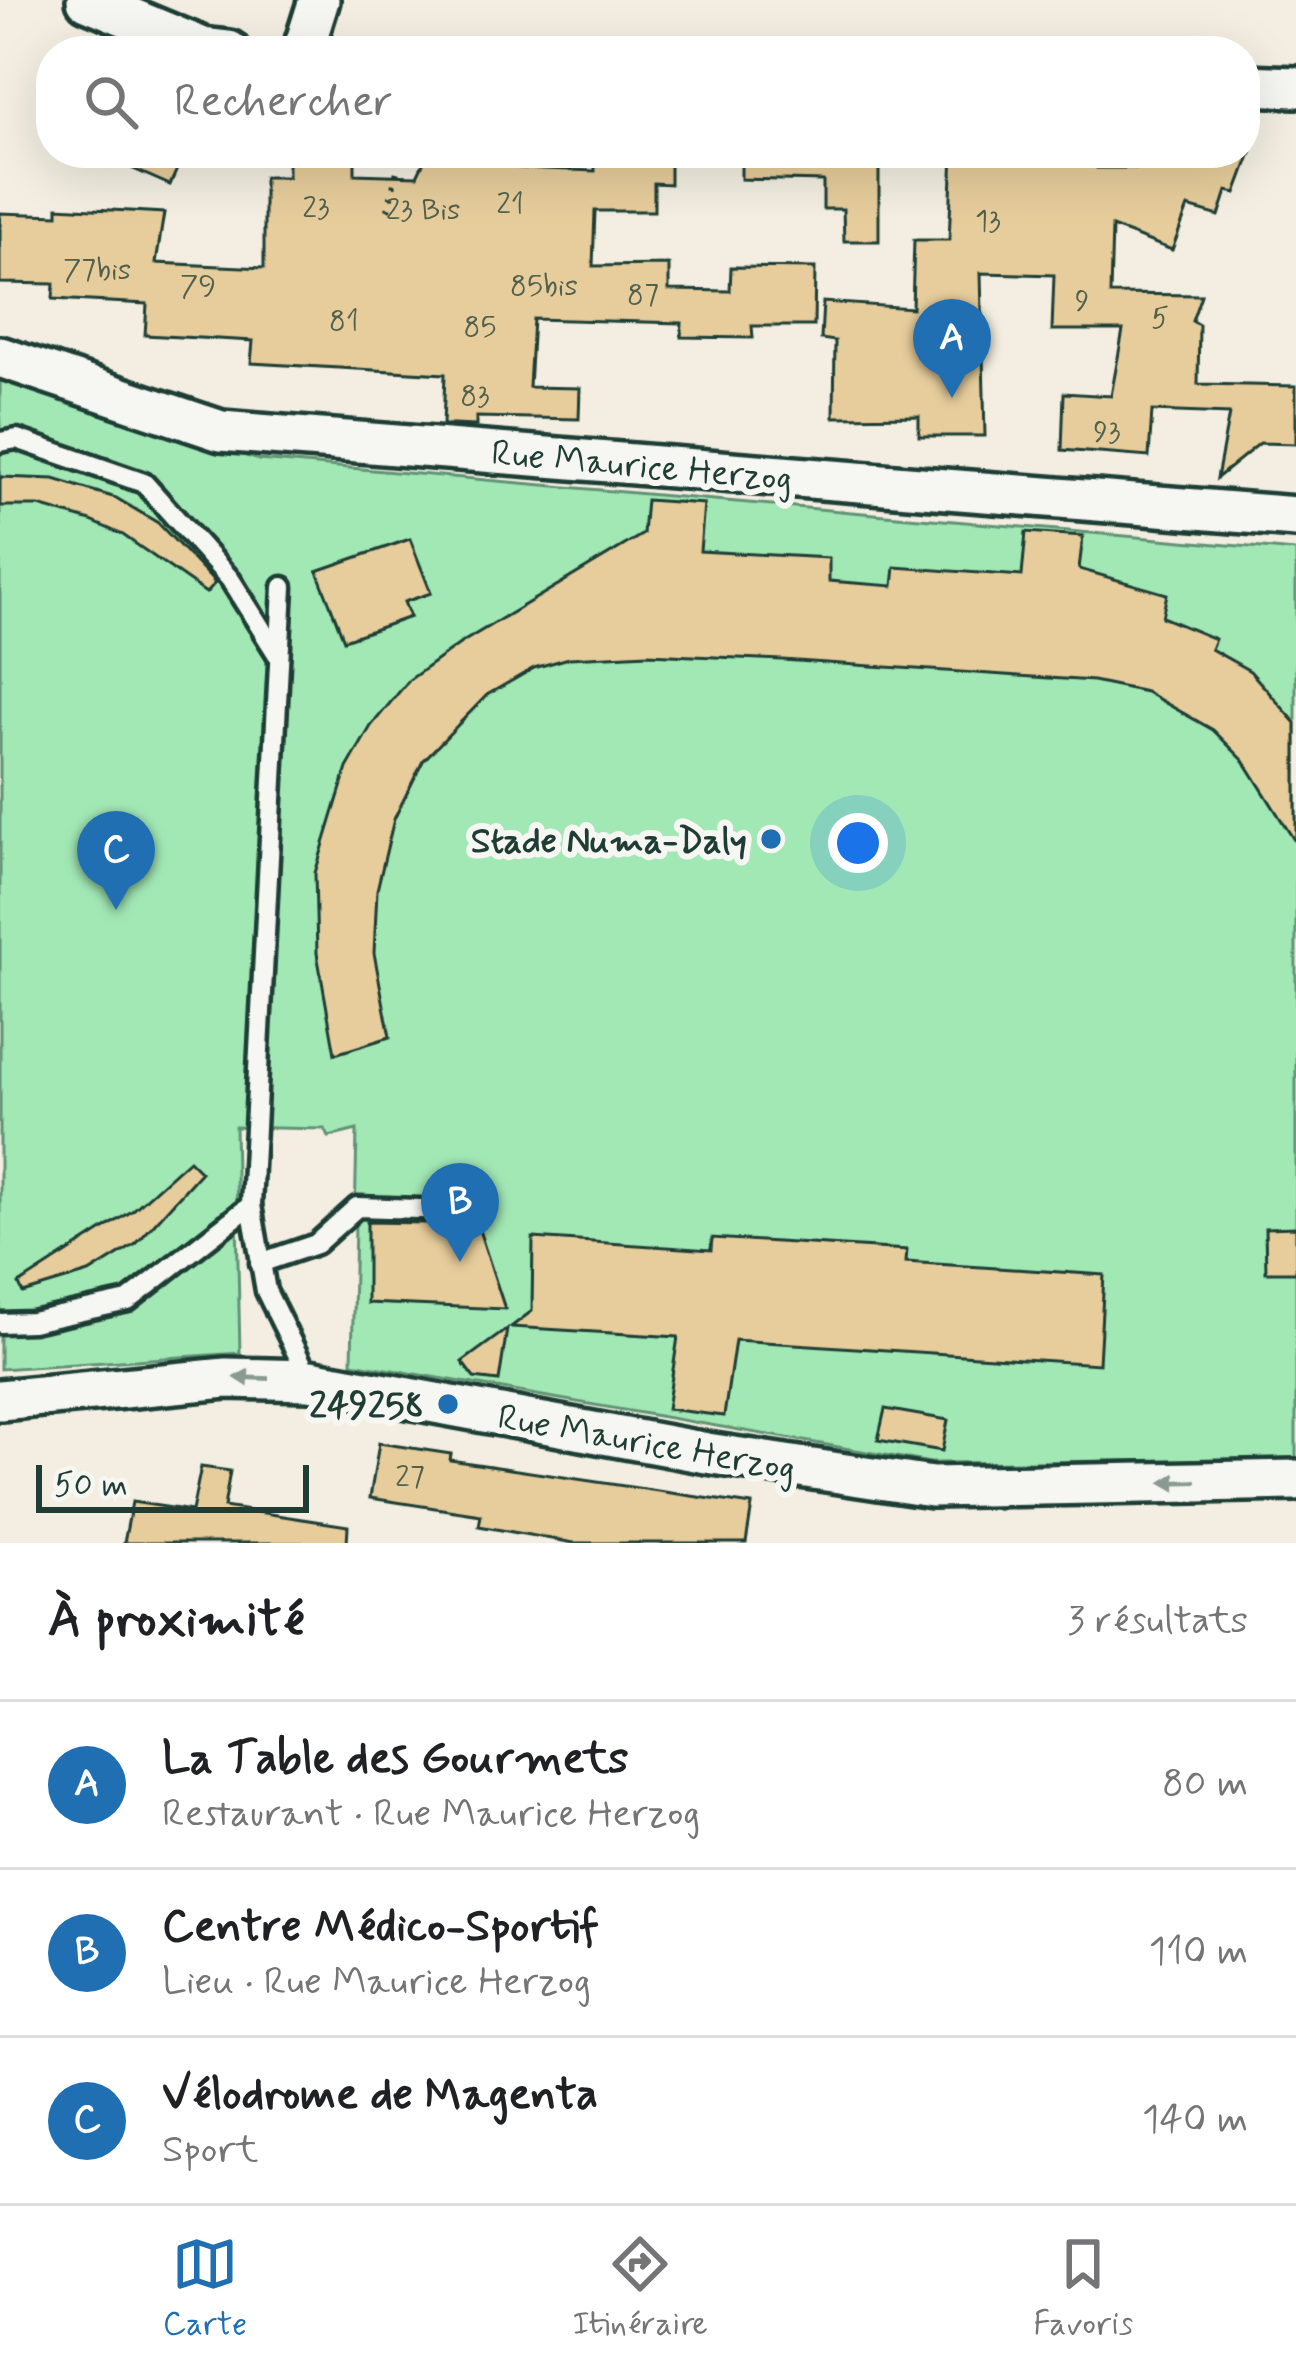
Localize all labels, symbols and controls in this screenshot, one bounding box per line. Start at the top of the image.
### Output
search box [36,36,1260,168]
icon: search [78,69,144,135]
text: Rechercher [174,73,393,132]
house number: 21 [496,185,524,224]
house number: 23 [302,189,330,228]
house number: 23 Bis [386,191,460,230]
house number: 13 [975,202,1001,241]
house number: 77bis [63,251,131,290]
house number: 79 [180,267,216,306]
house number: 85bis [510,267,578,306]
house number: 87 [627,276,659,315]
house number: 9 [1075,282,1089,321]
pin: A [913,299,991,398]
house number: 5 [1151,299,1169,338]
house number: 81 [329,302,359,341]
house number: 85 [464,308,496,347]
house number: 83 [460,377,490,416]
house number: 93 [1093,413,1121,452]
street label: Rue Maurice Herzog [489,431,794,504]
pin: C [77,811,155,910]
your location [828,813,888,873]
place label: Stade Numa-Daly [471,819,747,866]
marker: Stade Numa-Daly [758,826,784,852]
pin: B [421,1163,499,1262]
one-way arrow [232,1369,270,1388]
place label: 249258 [309,1384,424,1431]
marker: 249258 [435,1391,461,1417]
street label: Rue Maurice Herzog [494,1395,799,1494]
house number: 27 [395,1458,425,1497]
scale bar [36,1459,309,1512]
text: 50 m [54,1464,128,1508]
one-way arrow [1159,1473,1197,1492]
text: À proximité [48,1588,304,1654]
text: 3 résultats [1067,1596,1248,1647]
text: La Table des Gourmets [162,1730,628,1789]
text: A [74,1759,100,1810]
text: 80 m [1162,1759,1248,1810]
text: Restaurant · Rue Maurice Herzog [162,1789,700,1840]
text: Centre Médico-Sportif [162,1898,599,1957]
text: B [75,1927,99,1978]
text: 110 m [1149,1927,1248,1978]
text: Lieu · Rue Maurice Herzog [162,1957,591,2008]
text: Vélodrome de Magenta [162,2066,598,2125]
text: C [73,2095,101,2146]
text: 140 m [1142,2095,1248,2146]
text: Sport [162,2125,259,2176]
tab: Carte [163,2231,247,2347]
tab: Itinéraire [572,2231,708,2347]
tab: Favoris [1033,2231,1133,2347]

